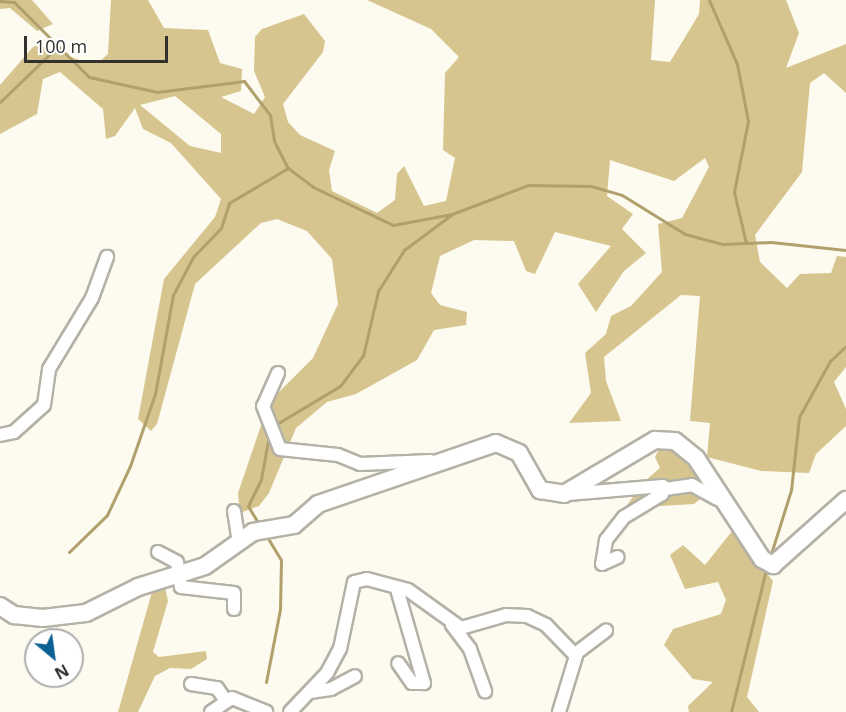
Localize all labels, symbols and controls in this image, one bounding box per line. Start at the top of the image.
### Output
scale bar [27,24,171,62]
text: 100 m [35,34,87,58]
north arrow [24,628,84,688]
text: N [51,659,73,685]

